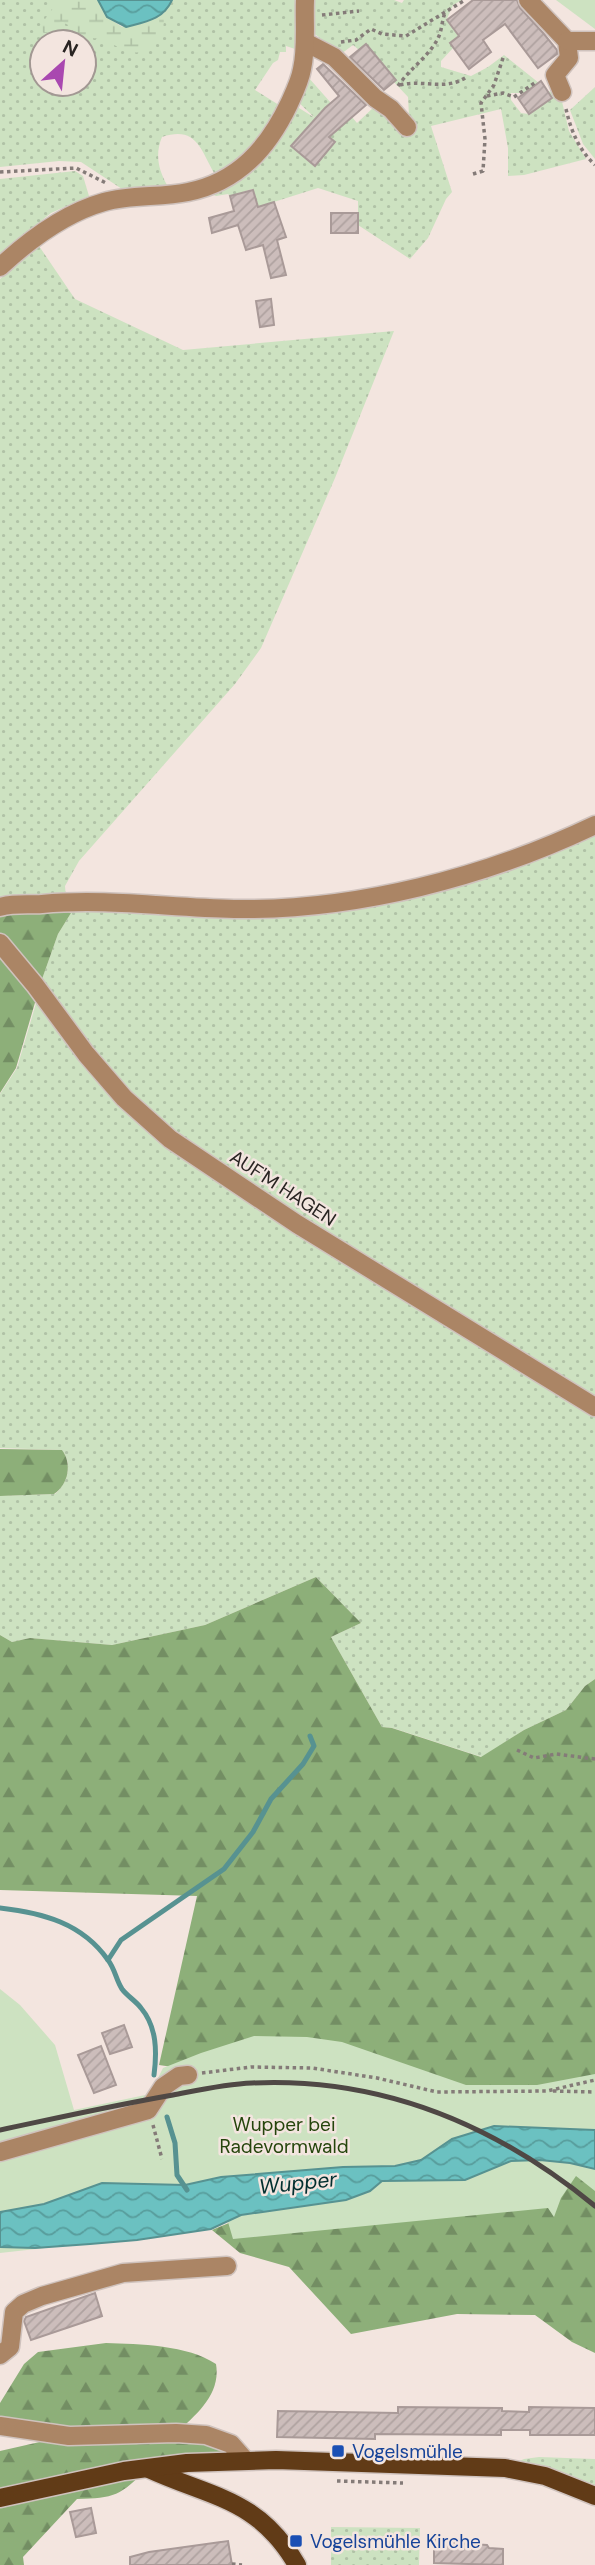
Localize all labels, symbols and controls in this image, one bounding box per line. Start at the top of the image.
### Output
north arrow [28,28,98,98]
text: N [59,34,82,63]
street label: AUF'M HAGEN [225,1144,341,1232]
park label: Wupper bei Radevormwald [219,2112,349,2159]
water label: Wupper [258,2165,340,2201]
place label: Vogelsmühle [352,2439,463,2464]
marker: Vogelsmühle [330,2443,346,2459]
place label: Vogelsmühle Kirche [310,2529,481,2554]
marker: Vogelsmühle Kirche [288,2533,304,2549]

